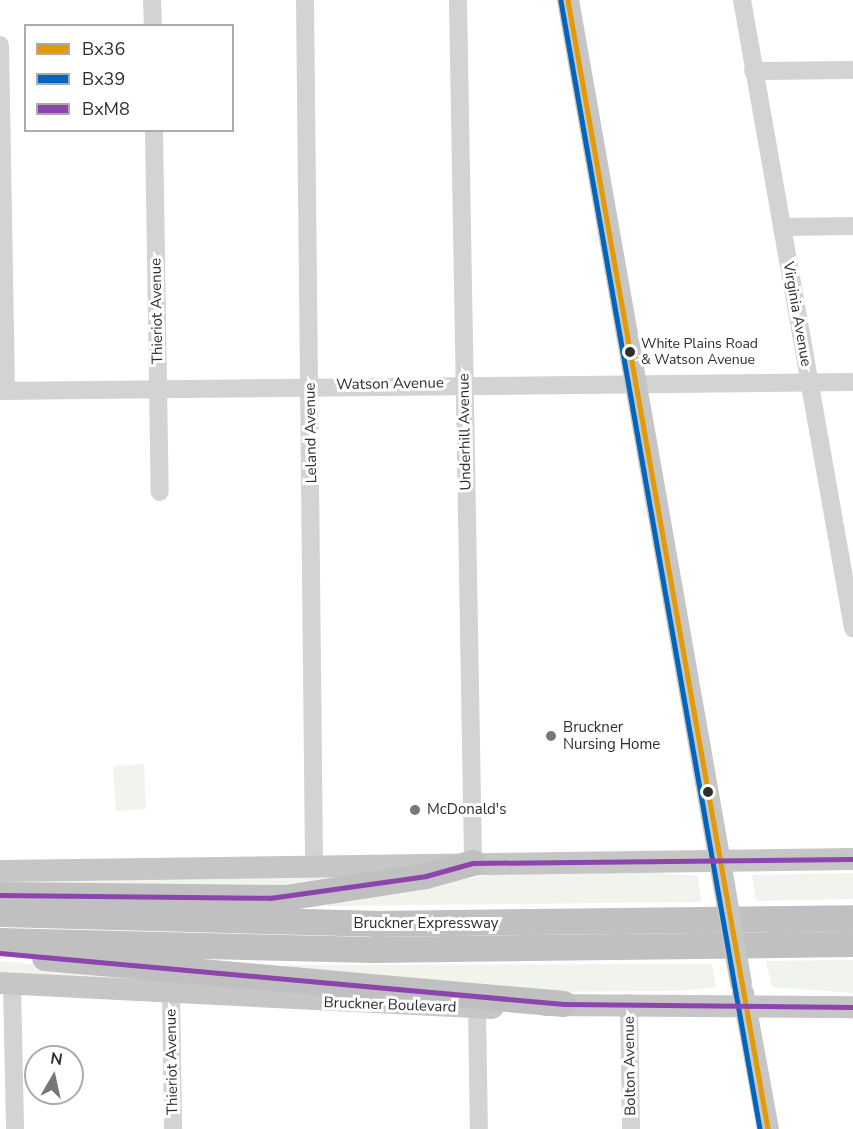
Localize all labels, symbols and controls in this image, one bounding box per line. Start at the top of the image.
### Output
legend [24,24,234,132]
text: Bx36 [82,37,125,61]
text: Bx39 [82,67,125,91]
text: BxM8 [82,97,130,121]
street label: Thieriot Avenue [147,258,167,364]
street label: Virginia Avenue [779,260,815,368]
place label: White Plains Road & Watson Avenue [641,336,758,368]
marker: White Plains Road & Watson Avenue [624,346,636,358]
street label: Underhill Avenue [455,373,475,491]
street label: Watson Avenue [336,374,444,394]
street label: Leland Avenue [301,383,321,483]
place label: Bruckner Nursing Home [563,718,660,753]
marker: Bruckner Nursing Home [544,729,558,743]
unlabelled marker [702,786,714,798]
place label: McDonald's [427,801,506,819]
marker: McDonald's [408,803,422,817]
street label: Bruckner Expressway [353,915,499,933]
street label: Bruckner Boulevard [323,994,457,1016]
street label: Thieriot Avenue [162,1009,182,1115]
street label: Bolton Avenue [620,1016,640,1116]
north arrow [24,1045,84,1105]
text: N [49,1047,64,1071]

